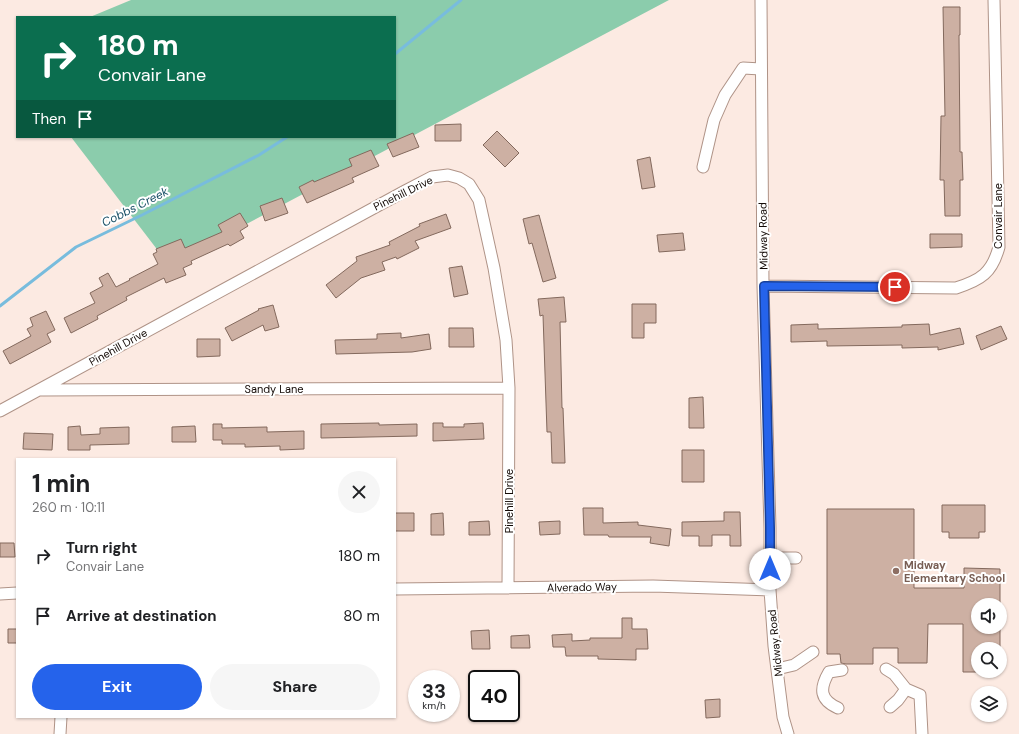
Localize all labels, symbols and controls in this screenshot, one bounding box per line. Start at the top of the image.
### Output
text: 180 m [98,27,179,64]
icon: right [32,32,84,84]
text: Convair Lane [98,63,206,87]
icon: arrive [74,108,96,130]
text: Then [32,109,66,129]
street label: Pinehill Drive [371,173,435,213]
water label: Cobbs Creek [99,183,172,231]
street label: Convair Lane [991,183,1005,249]
street label: Midway Road [755,202,771,270]
pin [878,270,912,304]
icon: arrive [884,276,906,298]
street label: Pinehill Drive [86,325,150,369]
street label: Sandy Lane [245,382,303,396]
text: 1 min [32,468,90,499]
street label: Pinehill Drive [502,469,516,533]
button: close [338,471,380,513]
text: 260 m · 10:11 [32,499,105,516]
text: Turn right [66,538,137,558]
icon: right [32,545,54,567]
text: 180 m [339,546,380,566]
position arrow [749,548,791,590]
text: Convair Lane [66,558,144,575]
place label: Midway Elementary School [904,558,1005,585]
marker: Midway Elementary School [891,566,901,576]
street label: Alverado Way [547,579,617,595]
map controls [971,598,1007,722]
button: sound [971,598,1007,634]
icon: arrive [32,605,54,627]
text: Arrive at destination [66,606,217,626]
text: 80 m [343,606,380,626]
street label: Midway Road [765,609,785,677]
button: search [971,642,1007,678]
button: Exit [32,664,202,710]
button: Share [210,664,380,710]
speed limit sign: 40 [468,670,520,722]
text: 33 [422,678,446,704]
button: layers [971,686,1007,722]
text: km/h [422,699,446,712]

